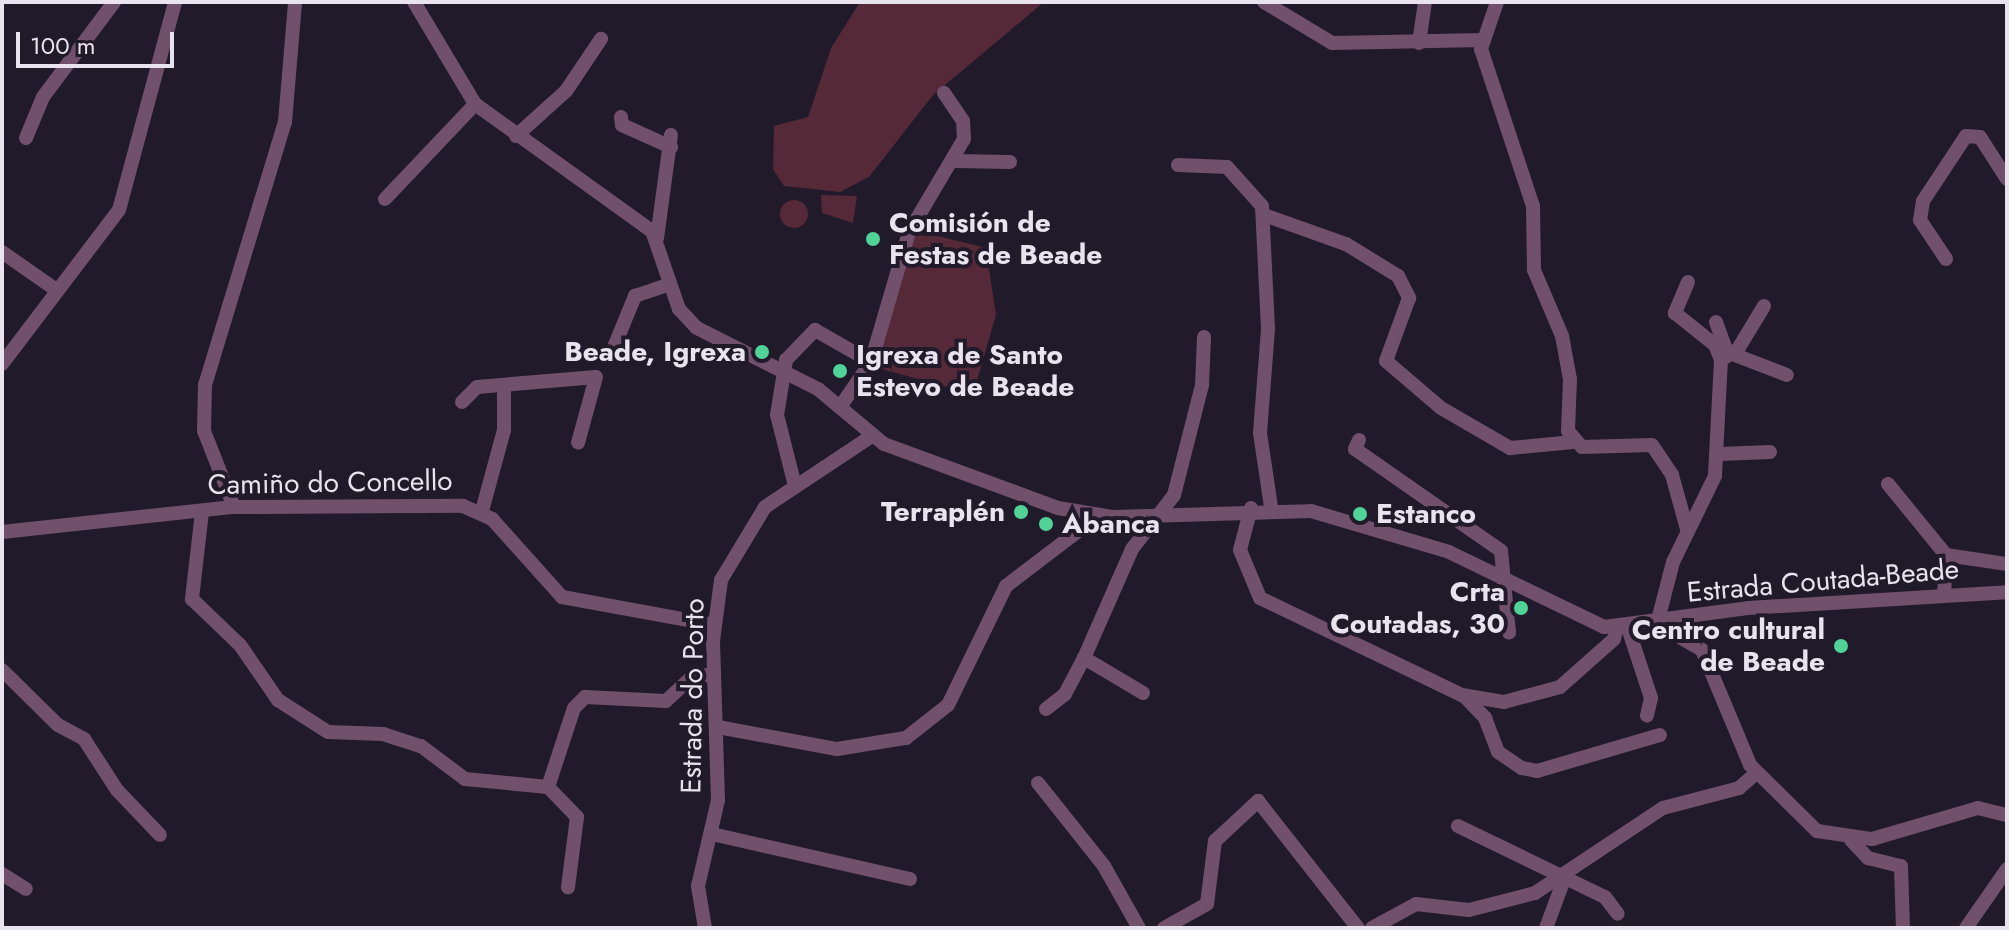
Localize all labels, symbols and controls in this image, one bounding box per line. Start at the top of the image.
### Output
scale bar [20,16,178,66]
text: 100 m [30,28,96,63]
place label: Comisión de Festas de Beade [889,206,1102,272]
marker: Comisión de Festas de Beade [864,230,882,248]
place label: Beade, Igrexa [564,335,746,369]
place label: Igrexa de Santo Estevo de Beade [856,338,1074,404]
marker: Beade, Igrexa [753,343,771,361]
marker: Igrexa de Santo Estevo de Beade [831,362,849,380]
street label: Camiño do Concello [207,464,453,502]
place label: Terraplén [881,495,1005,529]
place label: Estanco [1376,497,1476,531]
marker: Terraplén [1012,503,1030,521]
marker: Estanco [1351,505,1369,523]
place label: Abanca [1062,507,1160,541]
marker: Abanca [1037,515,1055,533]
street label: Estrada Coutada-Beade [1686,552,1960,610]
place label: Crta Coutadas, 30 [1330,575,1505,641]
street label: Estrada do Porto [674,598,712,794]
marker: Crta Coutadas, 30 [1512,599,1530,617]
place label: Centro cultural de Beade [1632,613,1825,679]
marker: Centro cultural de Beade [1832,637,1850,655]

